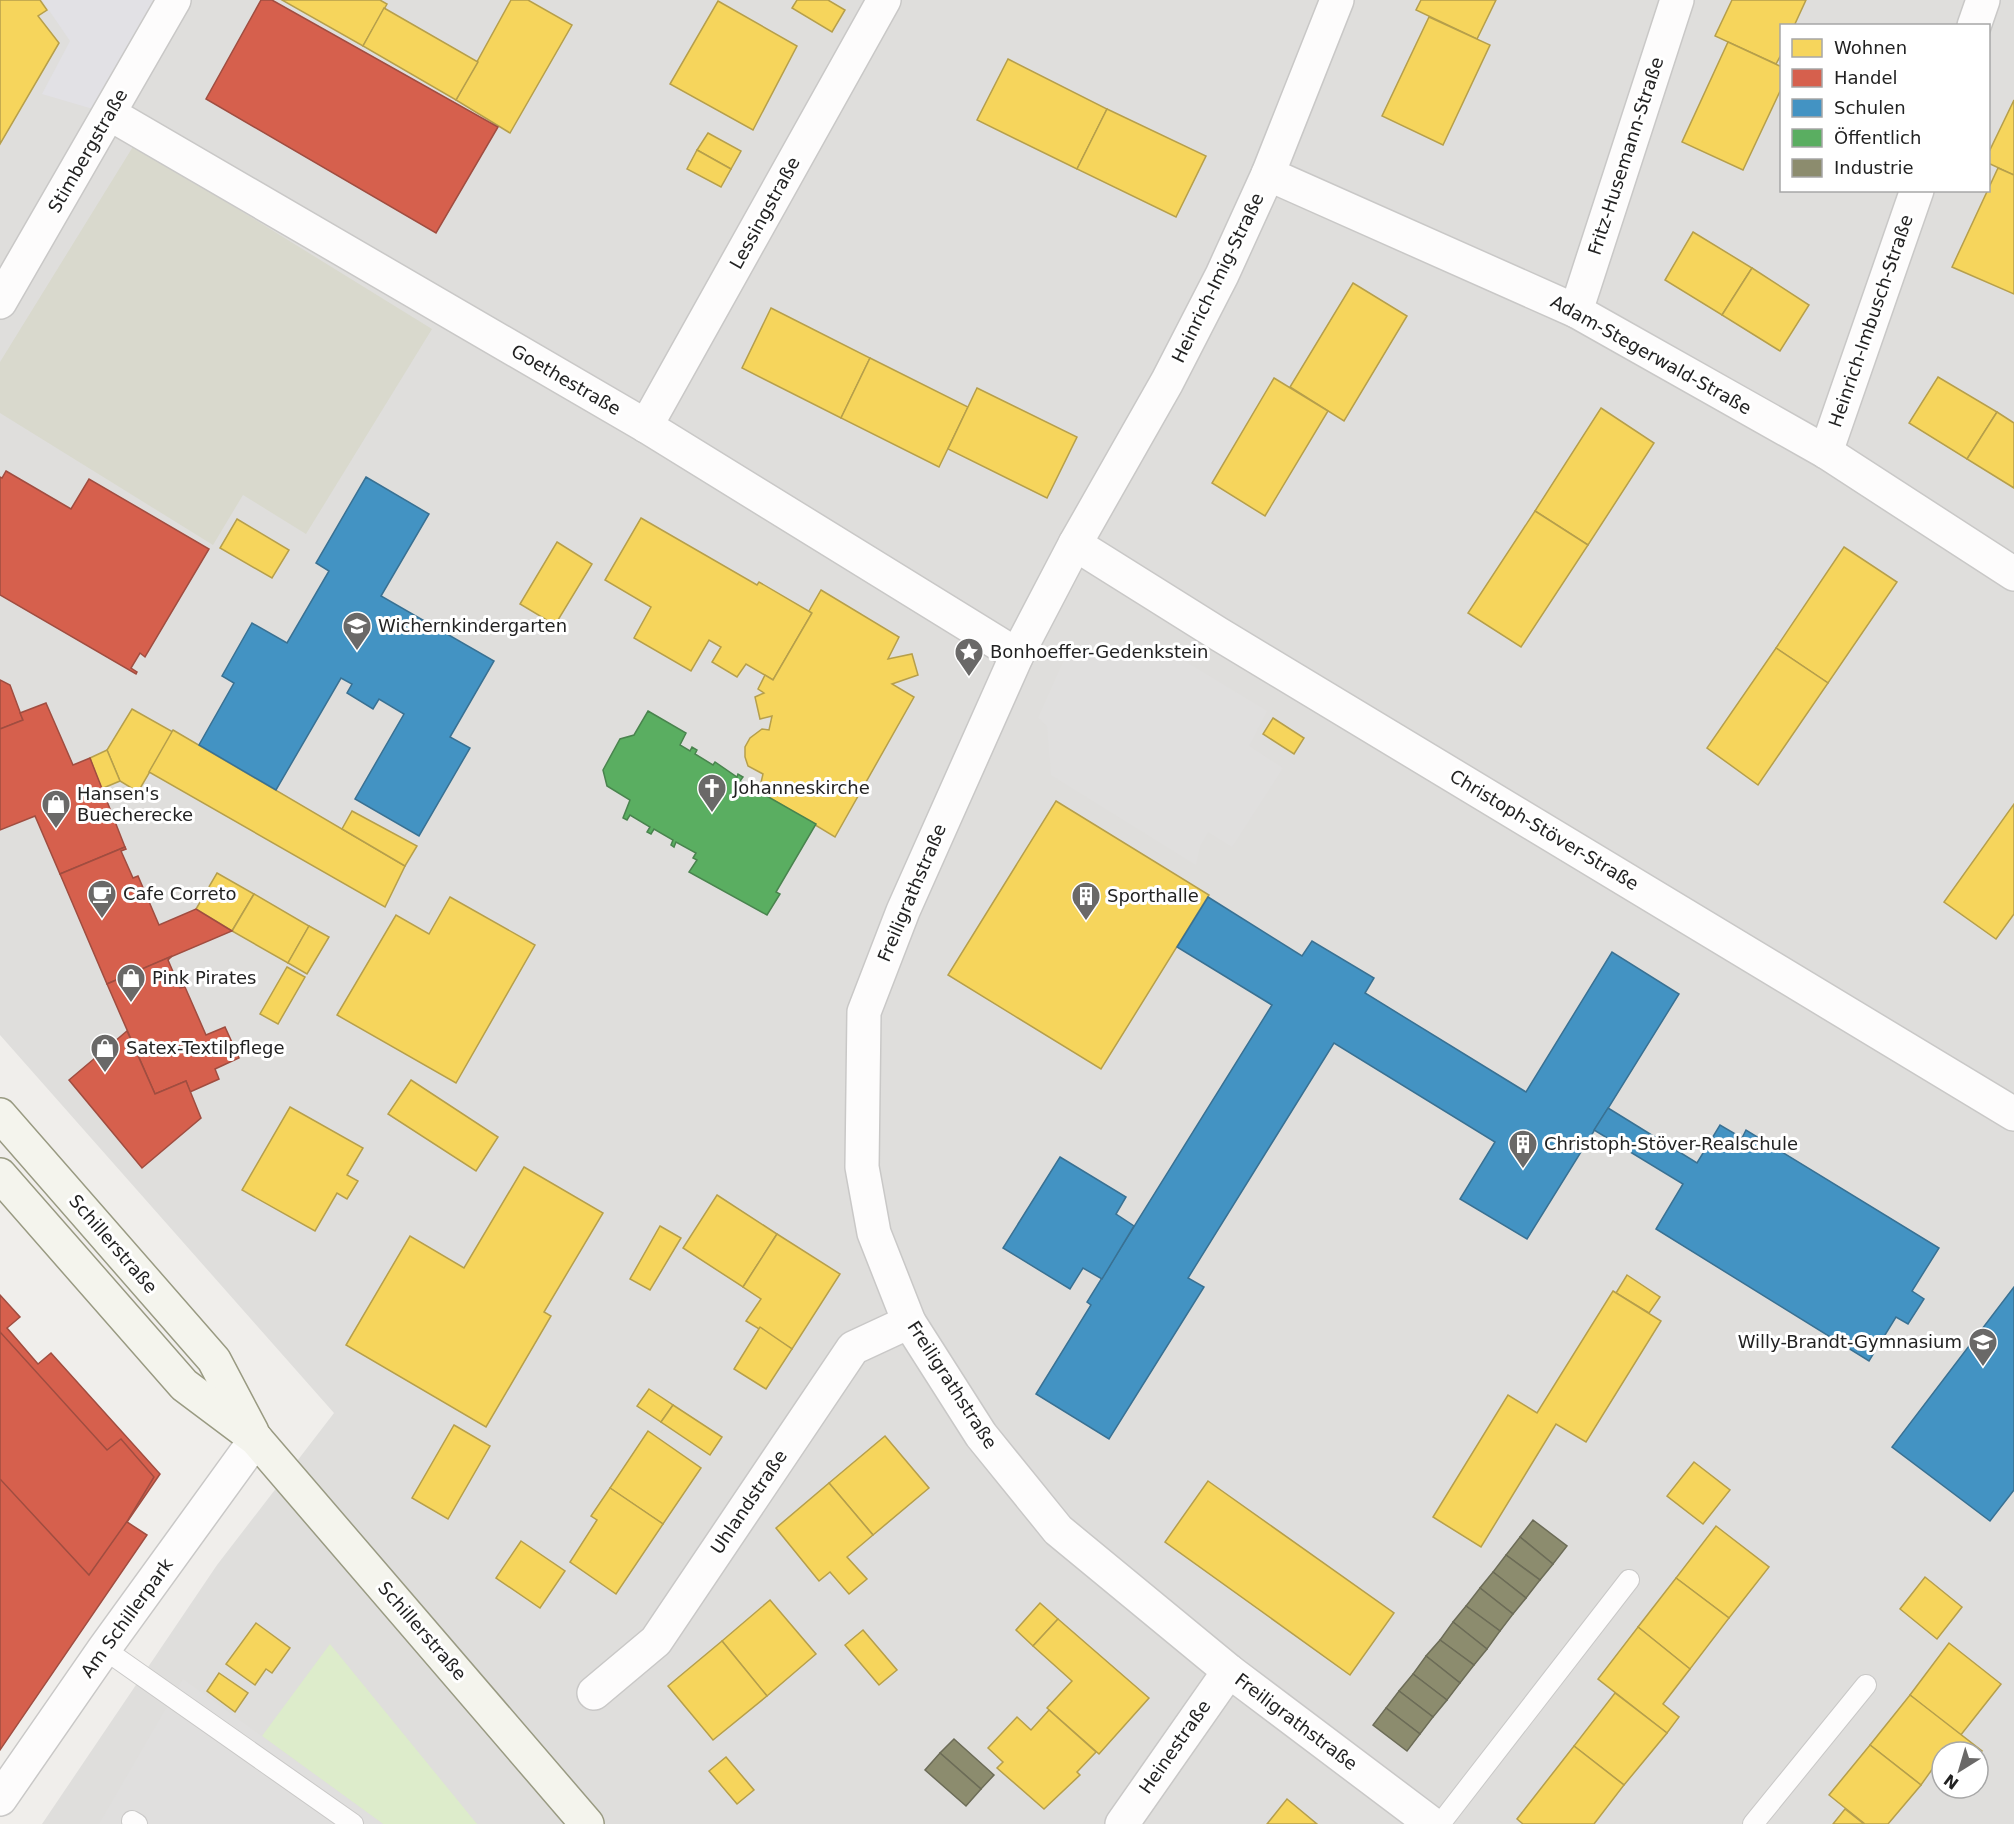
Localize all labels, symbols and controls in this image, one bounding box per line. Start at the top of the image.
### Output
legend [1780,24,1990,192]
text: Wohnen [1834,37,1907,58]
street label: Fritz-Husemann-Straße [1584,54,1668,258]
text: Handel [1834,67,1897,88]
street label: Stimbergstraße [44,85,131,216]
text: Schulen [1834,97,1906,118]
text: Öffentlich [1834,127,1921,148]
street label: Lessingstraße [725,153,804,272]
text: Industrie [1834,157,1913,178]
street label: Heinrich-Imig-Straße [1167,189,1268,366]
street label: Heinrich-Imbusch-Straße [1824,212,1917,430]
street label: Adam-Stegerwald-Straße [1547,291,1755,419]
street label: Goethestraße [508,340,625,419]
school or university icon: Wichernkindergarten [341,610,373,652]
place label: Wichernkindergarten [378,615,567,636]
place icon: Bonhoeffer-Gedenkstein [953,636,985,678]
place label: Bonhoeffer-Gedenkstein [990,641,1208,662]
street label: Christoph-Stöver-Straße [1446,765,1642,894]
church icon: Johanneskirche [696,772,728,814]
place label: Johanneskirche [732,777,870,798]
place label: Hansen's Buecherecke [77,783,193,825]
shop icon: Hansen's Buecherecke [40,788,72,830]
street label: Freiligrathstraße [873,821,950,965]
cafe icon: Cafe Correto [86,878,118,920]
building icon: Sporthalle [1070,880,1102,922]
place label: Cafe Correto [123,883,237,904]
place label: Sporthalle [1107,885,1199,906]
shop icon: Pink Pirates [115,962,147,1004]
place label: Pink Pirates [152,967,256,988]
shop icon: Satex-Textilpflege [89,1032,121,1074]
place label: Satex-Textilpflege [126,1037,285,1058]
building icon: Christoph-Stöver-Realschule [1507,1128,1539,1170]
place label: Christoph-Stöver-Realschule [1544,1133,1798,1154]
street label: Schillerstraße [65,1190,162,1297]
street label: Freiligrathstraße [903,1317,1001,1452]
school or university icon: Willy-Brandt-Gymnasium [1967,1326,1999,1368]
place label: Willy-Brandt-Gymnasium [1738,1331,1962,1352]
street label: Uhlandstraße [706,1446,791,1558]
street label: Am Schillerpark [76,1554,177,1681]
street label: Schillerstraße [374,1577,471,1684]
street label: Freiligrathstraße [1231,1669,1362,1774]
street label: Heinestraße [1135,1696,1215,1798]
north arrow [1930,1740,1990,1800]
text: N [1940,1770,1962,1793]

